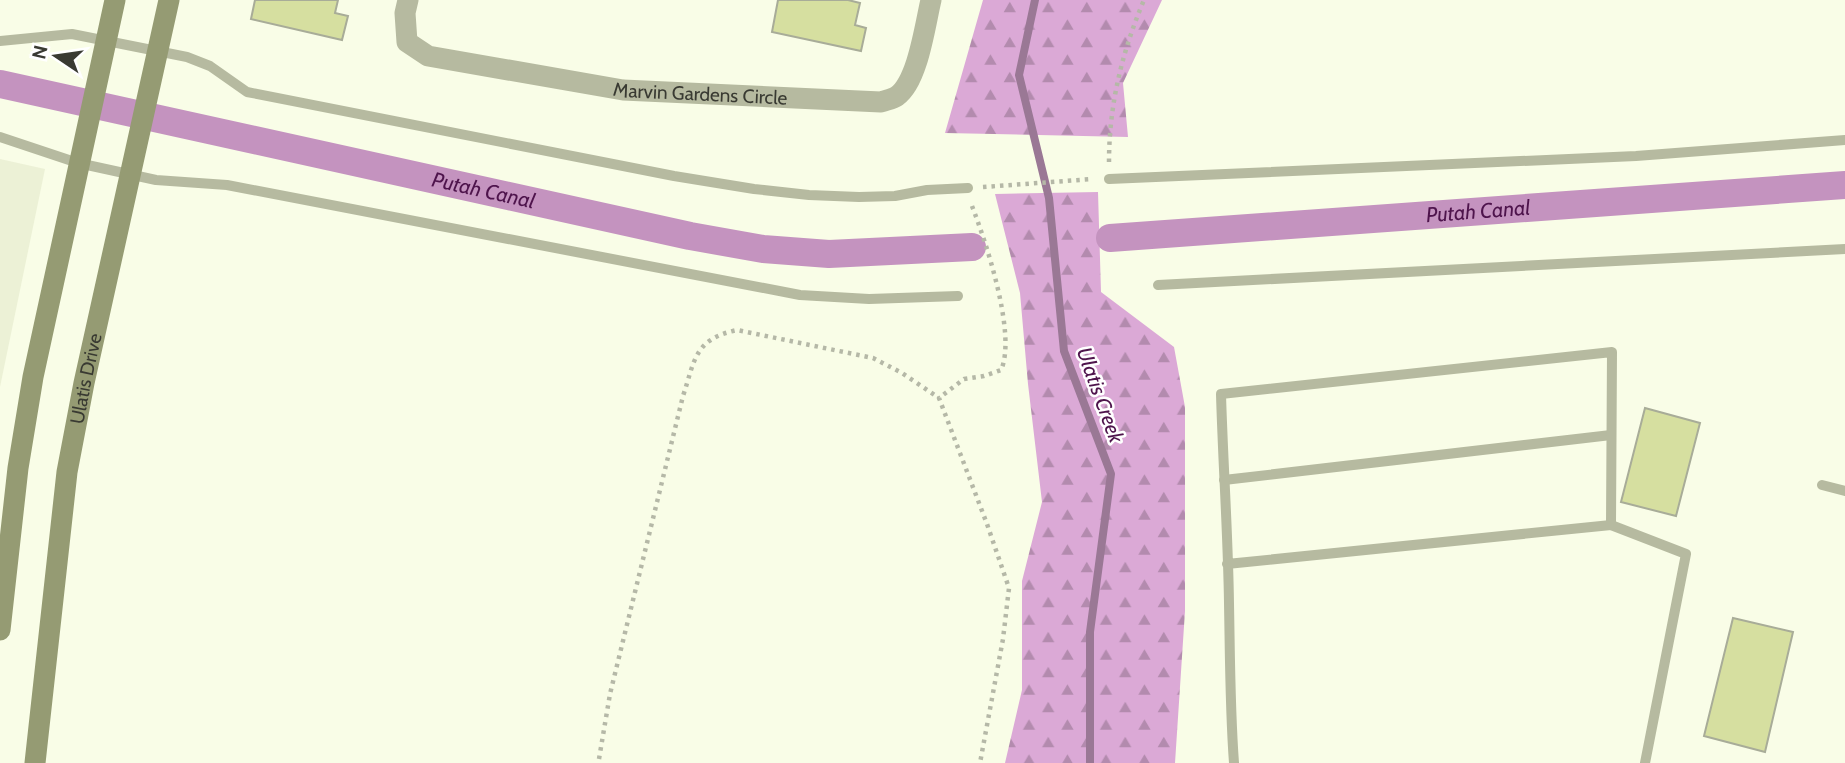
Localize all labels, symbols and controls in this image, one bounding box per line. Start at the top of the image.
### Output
north arrow [21,21,91,91]
text: N [27,43,53,61]
street label: Marvin Gardens Circle [611,77,788,110]
water label: Putah Canal [430,167,537,213]
water label: Putah Canal [1425,195,1531,227]
street label: Ulatis Drive [65,331,107,426]
water label: Ulatis Creek [1072,344,1130,447]

